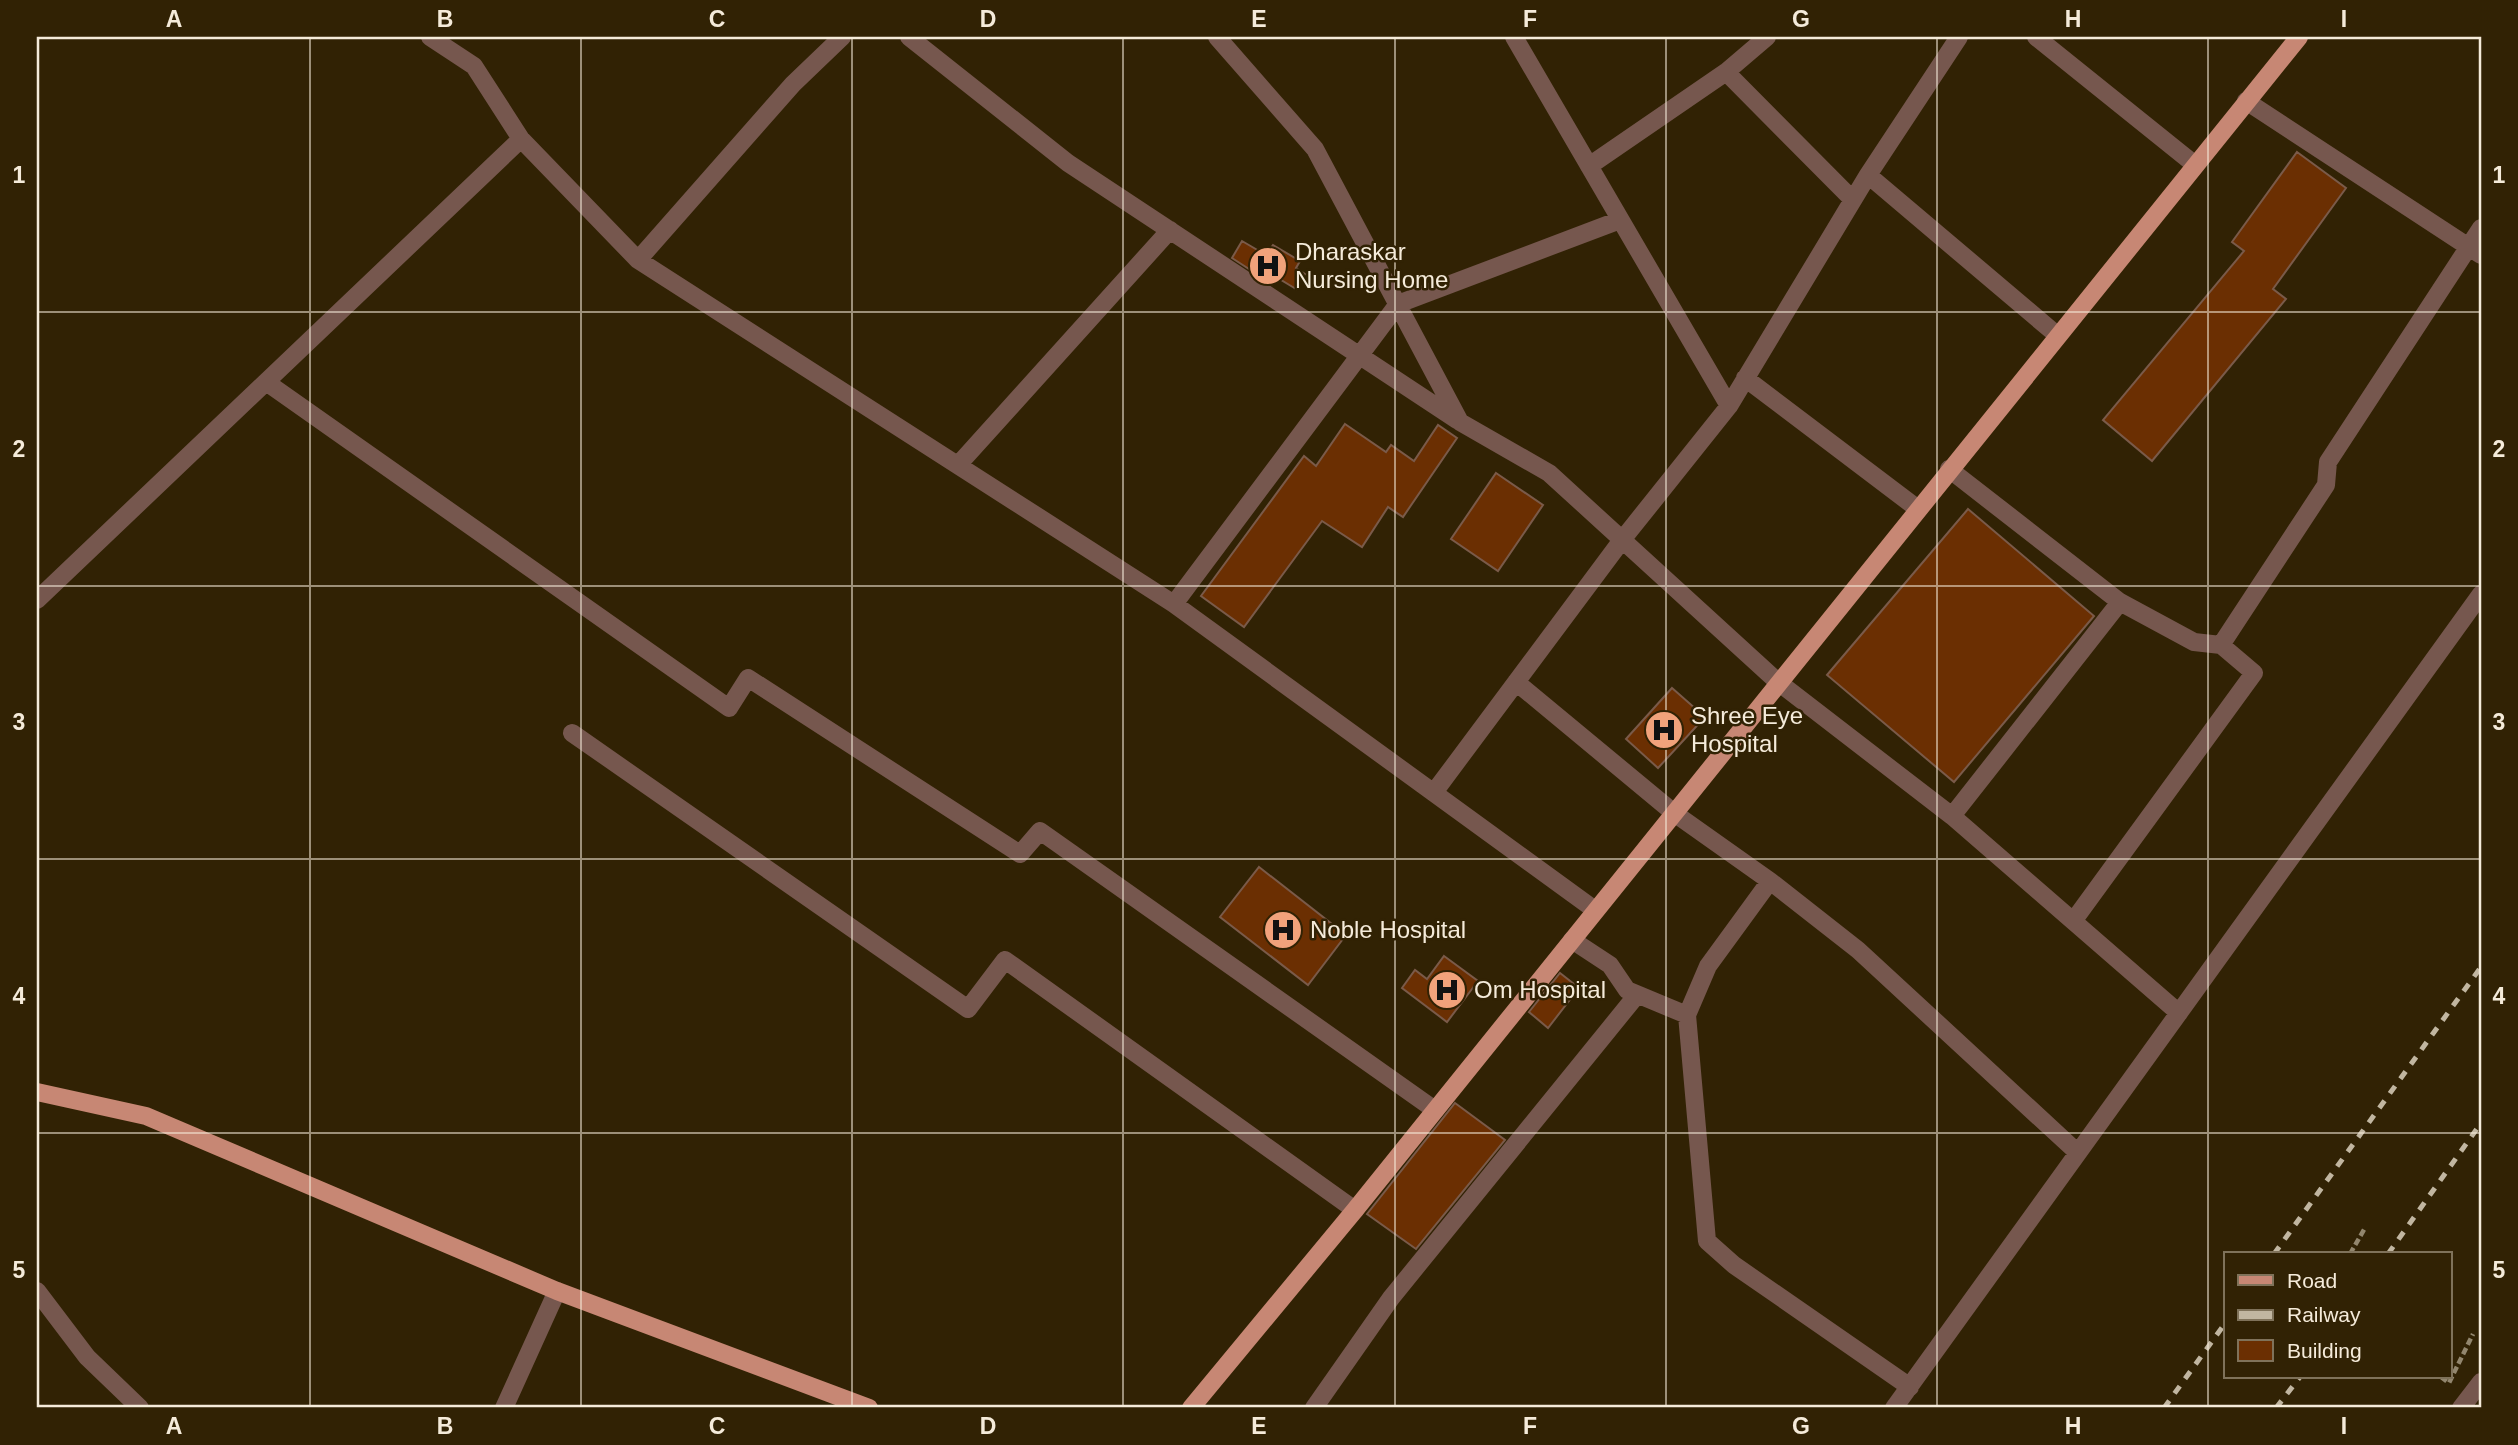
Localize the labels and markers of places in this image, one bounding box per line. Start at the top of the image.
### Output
place label: Dharaskar Nursing Home [1295,238,1448,293]
hospital icon: Dharaskar Nursing Home [1247,245,1289,287]
place label: Shree Eye Hospital [1691,702,1803,757]
hospital icon: Shree Eye Hospital [1643,709,1685,751]
hospital icon: Noble Hospital [1262,909,1304,951]
place label: Noble Hospital [1310,916,1466,943]
hospital icon: Om Hospital [1426,969,1468,1011]
place label: Om Hospital [1474,976,1606,1003]

